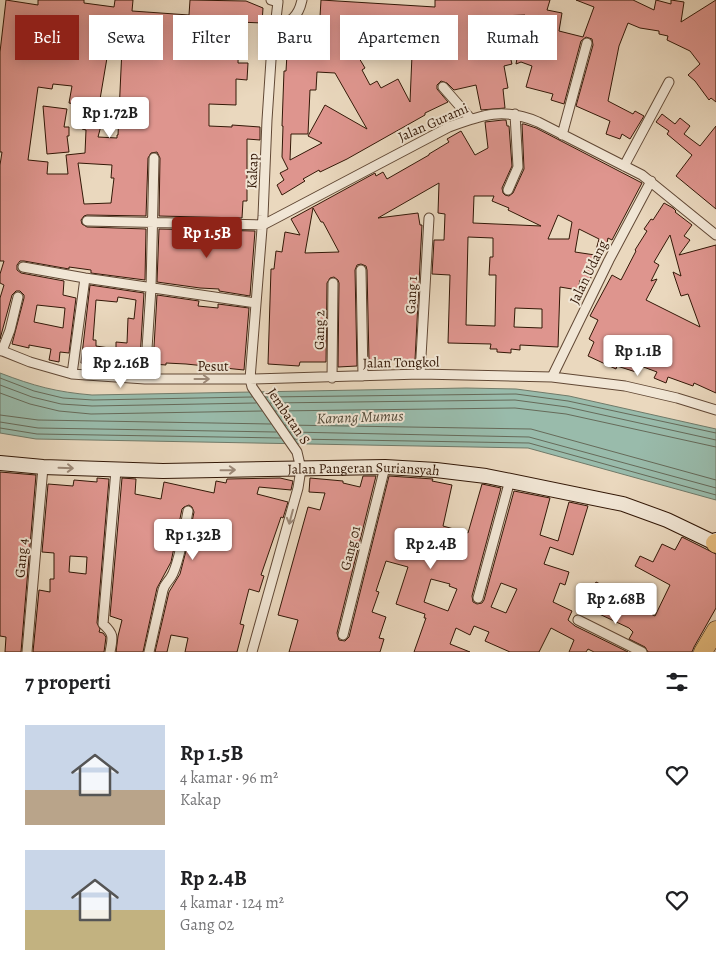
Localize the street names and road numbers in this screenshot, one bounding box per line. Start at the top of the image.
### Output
street label: Jalan Gurami [395,98,471,146]
street label: Kakap [242,153,263,189]
street label: Jalan Udang [565,237,612,307]
street label: Gang 1 [401,275,422,314]
street label: Gang 2 [310,310,329,350]
street label: Jalan Tongkol [363,352,440,373]
street label: Pesut [197,357,229,376]
street label: Jembatan S [263,384,315,448]
street label: Jalan Pangeran Suriansyah [287,458,441,480]
street label: Gang 01 [336,524,365,572]
street label: Gang 4 [10,538,33,579]

